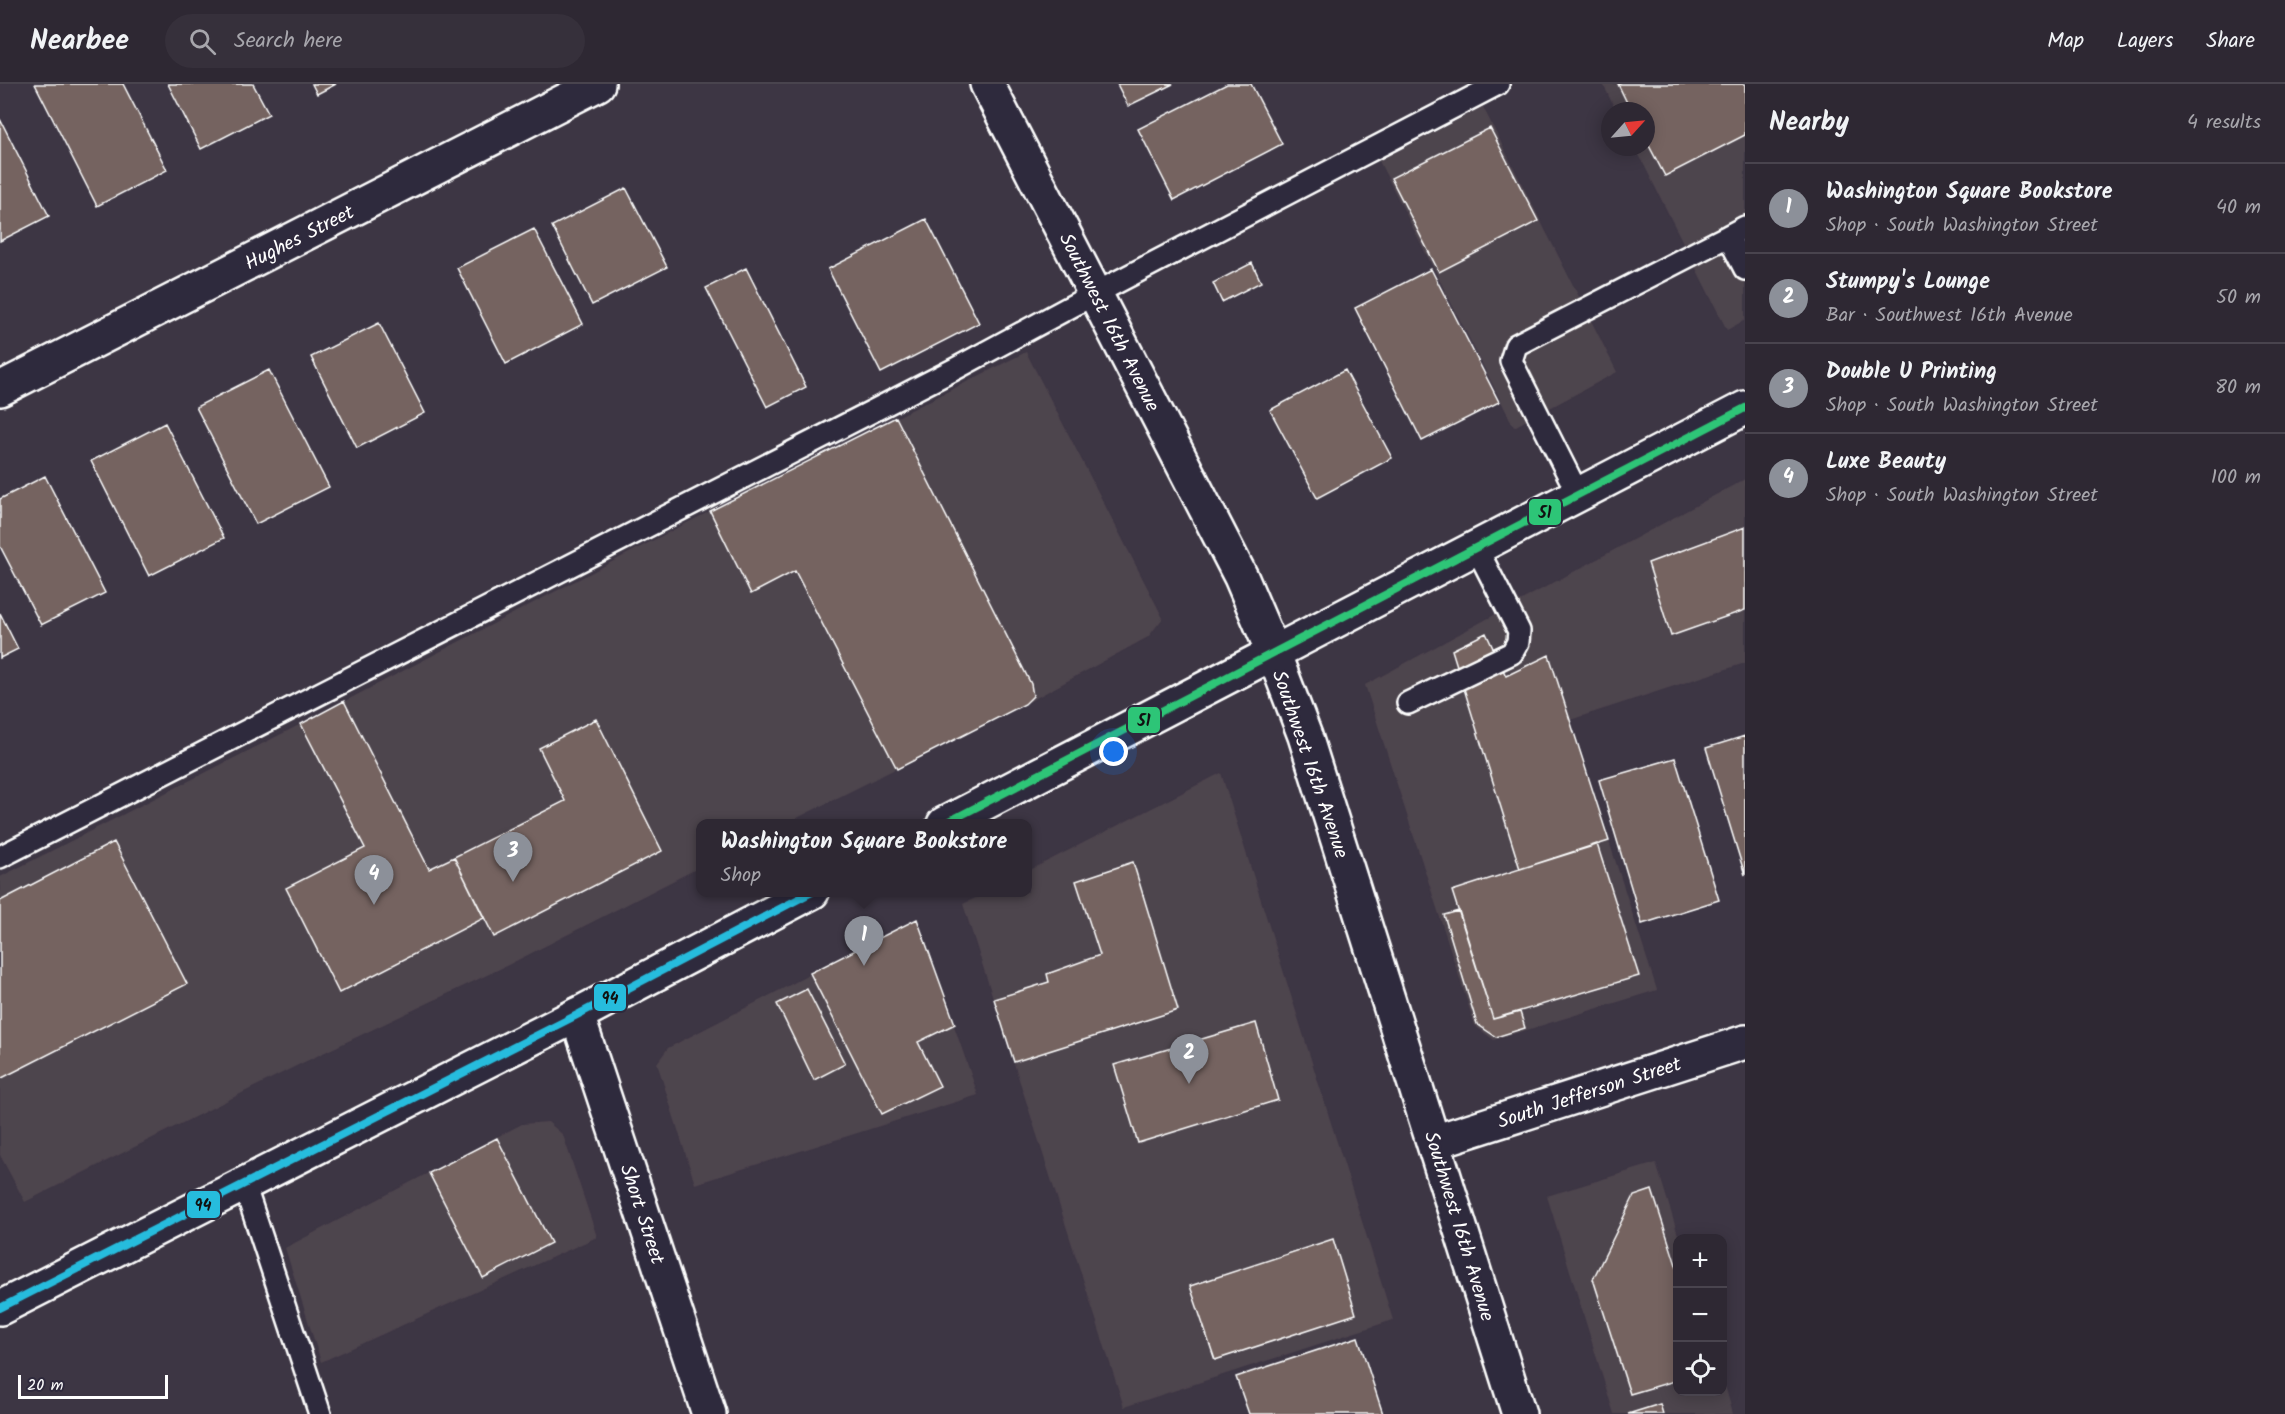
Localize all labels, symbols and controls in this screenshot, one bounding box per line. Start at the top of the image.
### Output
search box [165,14,585,68]
text: Nearbee [30,19,129,64]
text: Search here [234,24,342,59]
icon: search [186,25,219,58]
text: Map [2047,25,2084,58]
text: Layers [2117,25,2173,58]
text: Share [2206,25,2255,58]
north arrow [1601,102,1655,156]
text: Nearby [1769,102,1849,144]
text: 4 results [2187,107,2261,139]
text: Washington Square Bookstore [1826,175,2112,210]
text: 1 [1785,192,1792,224]
text: 40 m [2216,192,2261,224]
street label: Hughes Street [239,197,361,280]
text: Shop · South Washington Street [1826,210,2098,242]
street label: Southwest 16th Avenue [1049,228,1167,418]
text: Stumpy's Lounge [1826,265,1990,300]
text: 2 [1783,282,1794,314]
text: 50 m [2216,282,2261,314]
text: Bar · Southwest 16th Avenue [1826,300,2073,332]
text: Double U Printing [1826,355,1997,390]
text: 3 [1783,372,1794,404]
text: 80 m [2215,372,2261,404]
text: Shop · South Washington Street [1826,390,2098,422]
text: Luxe Beauty [1826,445,1946,480]
text: 4 [1783,462,1794,494]
text: 100 m [2211,462,2261,494]
text: Shop · South Washington Street [1826,480,2098,512]
line badge: 51 [1528,498,1562,526]
text: 51 [1538,501,1552,526]
street label: Southwest 16th Avenue [1262,666,1356,863]
line badge: 51 [1127,706,1161,734]
text: 51 [1137,709,1151,734]
your location [1099,737,1128,766]
popup [696,819,1032,897]
text: Washington Square Bookstore [721,825,1007,860]
pin: 3 [494,832,532,882]
pin: 4 [354,856,394,905]
text: Shop [721,860,761,892]
pin: 1 [844,916,884,966]
line badge: 94 [593,983,627,1012]
text: 94 [602,987,619,1012]
pin: 2 [1170,1034,1208,1084]
street label: South Jefferson Street [1493,1049,1686,1139]
street label: Southwest 16th Avenue [1414,1128,1502,1326]
street label: Short Street [610,1160,672,1269]
line badge: 94 [186,1190,221,1219]
text: 94 [195,1194,212,1219]
map controls [1673,1234,1727,1396]
button: + [1673,1234,1727,1288]
button: − [1673,1288,1727,1342]
button: locate [1673,1342,1727,1396]
scale bar [18,1372,168,1400]
text: 20 m [27,1373,63,1398]

